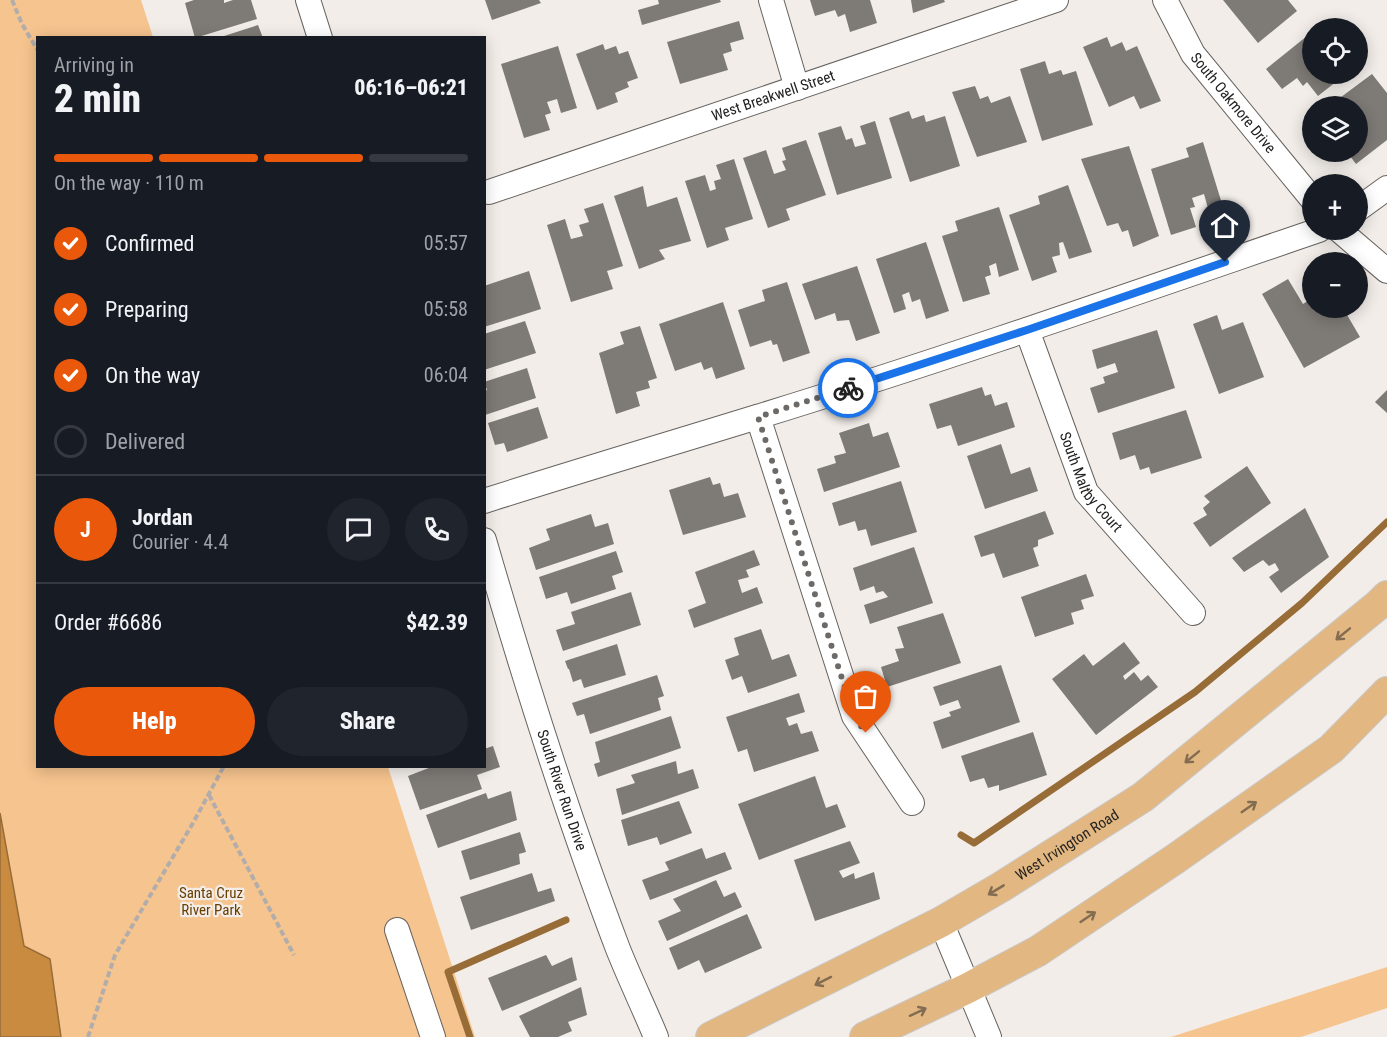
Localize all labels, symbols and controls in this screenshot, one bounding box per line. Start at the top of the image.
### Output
map controls [1302,18,1368,318]
button: locate [1302,18,1368,84]
street label: South Oakmore Drive [1187,49,1280,157]
text: Arriving in [54,53,134,77]
street label: West Breakwell Street [709,67,837,125]
text: 06:16–06:21 [354,75,468,100]
text: 2 min [54,76,141,122]
button: layers [1302,96,1368,162]
text: On the way · 110 m [54,171,204,195]
button: + [1302,174,1368,240]
pin [1199,200,1250,262]
icon: home [1208,209,1241,242]
icon: check [54,227,87,260]
text: Confirmed [105,231,194,256]
text: 05:57 [424,231,468,255]
button: − [1302,252,1368,318]
icon: check [54,293,87,326]
text: Preparing [105,297,189,322]
text: 05:58 [424,297,468,321]
courier [818,358,878,418]
icon: check [54,359,87,392]
text: On the way [105,363,200,388]
text: 06:04 [424,363,468,387]
icon: bike [832,372,865,405]
text: Delivered [105,429,185,454]
street label: South Maltby Court [1056,429,1126,536]
button: chat [327,498,390,561]
button: phone [405,498,468,561]
text: Jordan [132,505,193,530]
text: J [80,517,91,542]
text: Courier · 4.4 [132,530,228,554]
text: Order #6686 [54,610,162,635]
text: $42.39 [406,610,468,635]
one-way arrow [1336,627,1351,641]
pin [840,671,891,733]
icon: bag [849,680,882,713]
button: Help [54,687,255,756]
button: Share [267,687,468,756]
street label: South River Run Drive [533,727,590,853]
one-way arrow [1184,751,1200,764]
one-way arrow [1240,801,1256,813]
street label: West Irvington Road [1012,806,1122,884]
park label: Santa Cruz River Park [179,884,243,919]
one-way arrow [988,885,1005,897]
one-way arrow [1079,911,1096,924]
one-way arrow [815,976,833,987]
one-way arrow [908,1006,926,1018]

